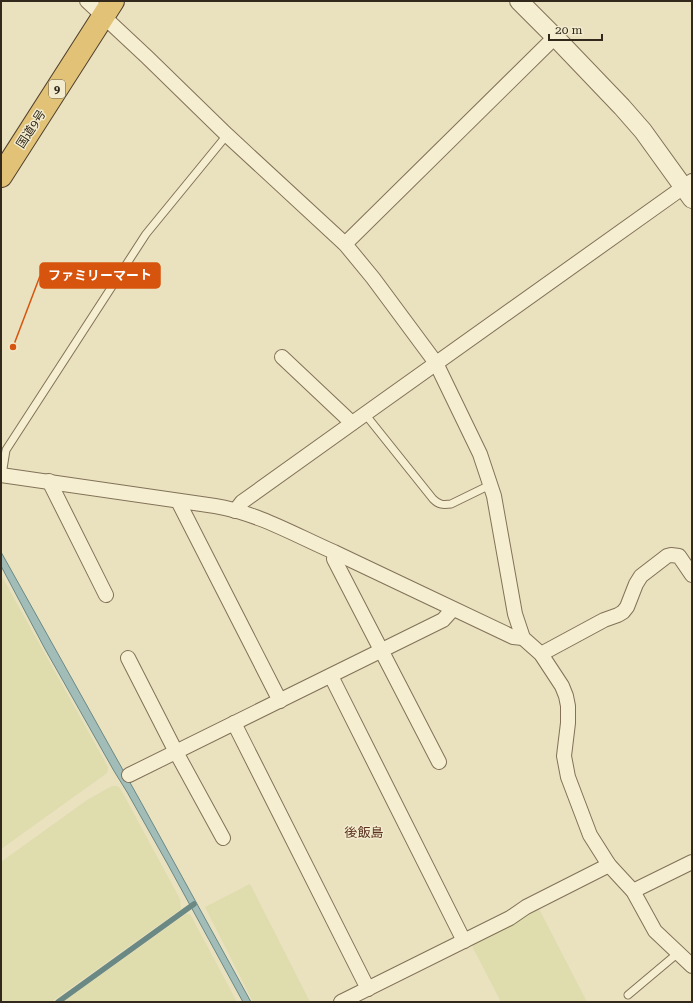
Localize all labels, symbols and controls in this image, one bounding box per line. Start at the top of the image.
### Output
scale bar [549,16,602,42]
text: 20 m [555,23,582,37]
road number: 9 [49,80,65,98]
street label: 国道9号 [13,107,49,151]
callout: ファミリーマート [40,263,160,288]
text: ファミリーマート [48,268,152,283]
district label: 後飯島 [344,825,384,840]

